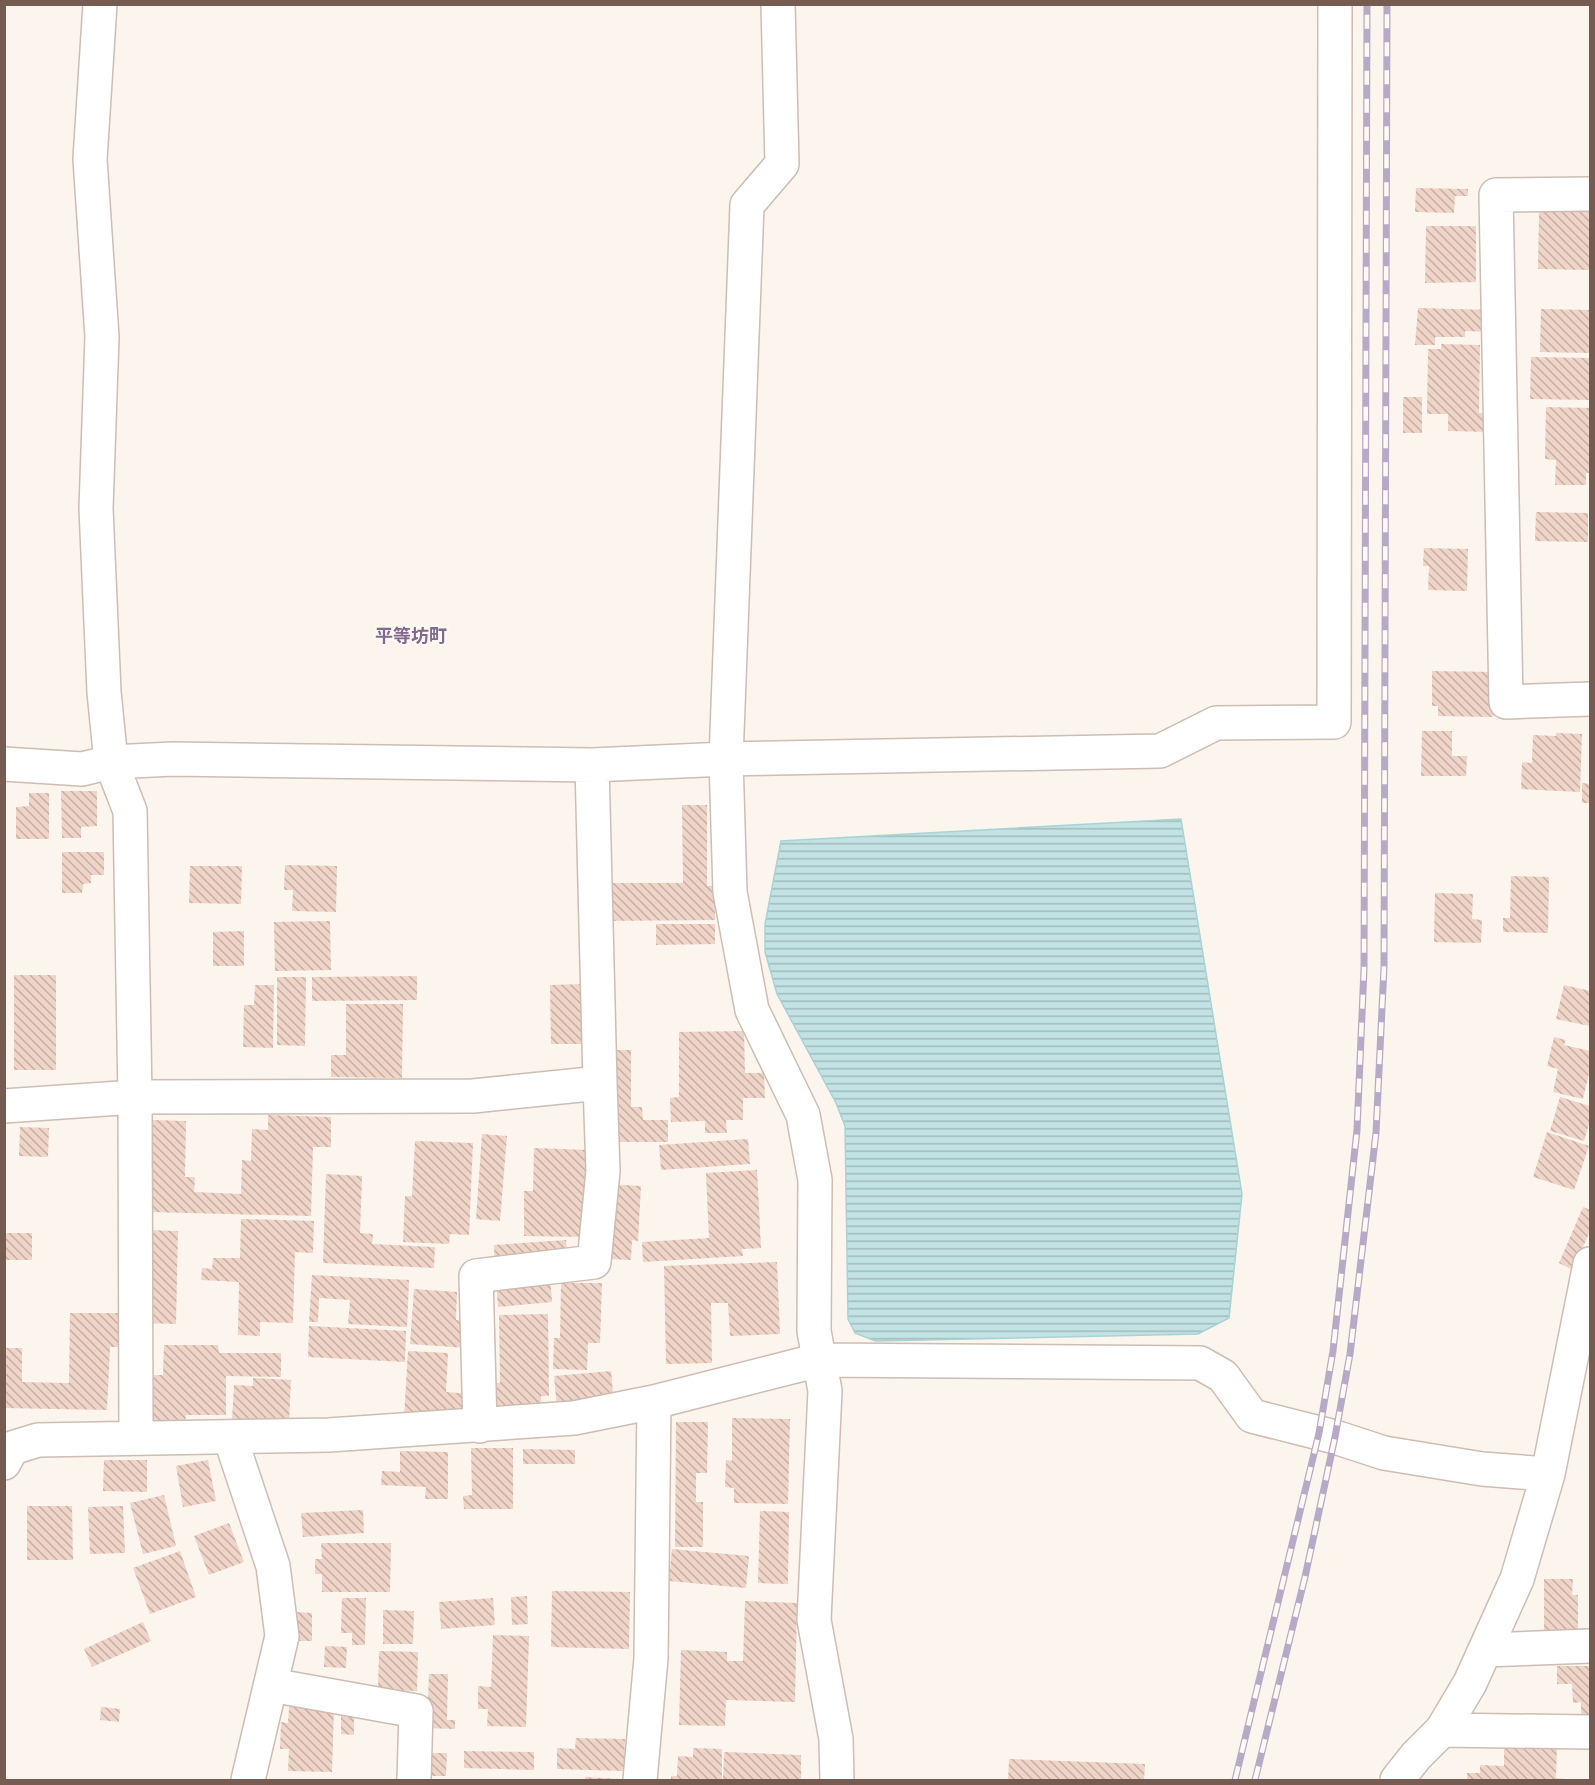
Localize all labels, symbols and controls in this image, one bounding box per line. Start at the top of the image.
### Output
district label: 平等坊町 [375,623,447,649]

